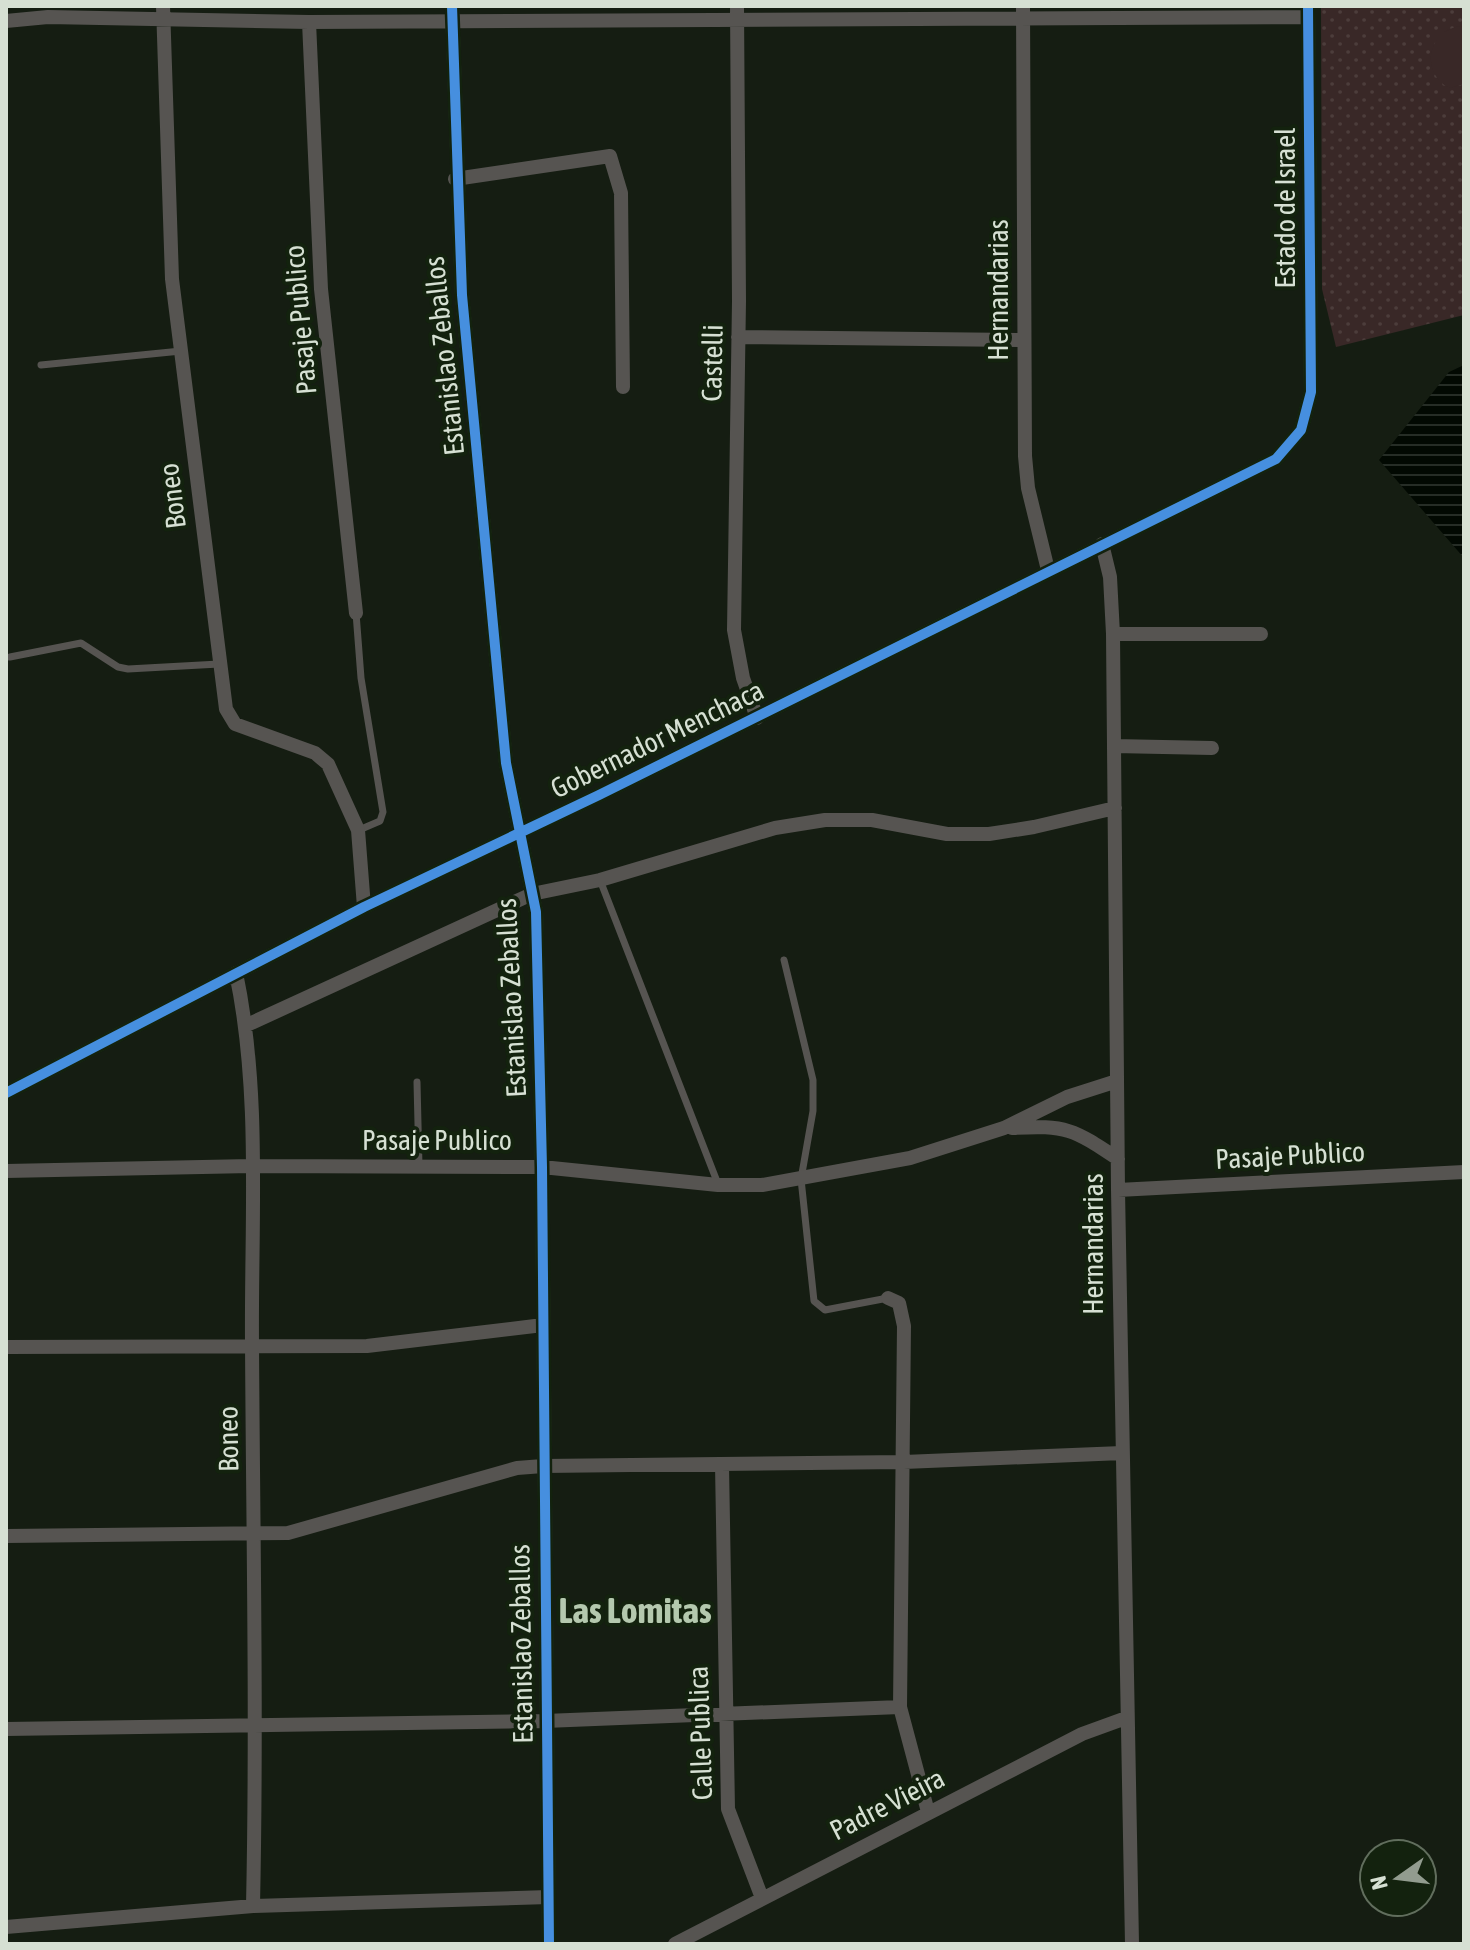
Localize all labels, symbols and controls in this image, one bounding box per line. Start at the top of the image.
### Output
street label: Estado de Israel [1269,127,1301,288]
street label: Hernandarias [982,219,1014,361]
street label: Pasaje Publico [278,244,322,396]
street label: Estanislao Zeballos [418,255,470,457]
street label: Castelli [695,324,729,402]
street label: Boneo [152,461,192,531]
street label: Gobernador Menchaca [545,674,769,804]
street label: Estanislao Zeballos [490,898,532,1098]
street label: Pasaje Publico [362,1124,512,1156]
street label: Pasaje Publico [1214,1135,1366,1175]
street label: Hernandarias [1077,1173,1109,1315]
street label: Boneo [211,1406,245,1472]
street label: Estanislao Zeballos [503,1544,539,1744]
district label: Las Lomitas [558,1589,712,1631]
street label: Calle Publica [682,1665,718,1801]
street label: Padre Vieira [824,1762,950,1846]
north arrow [1358,1838,1438,1918]
text: N [1364,1873,1393,1892]

